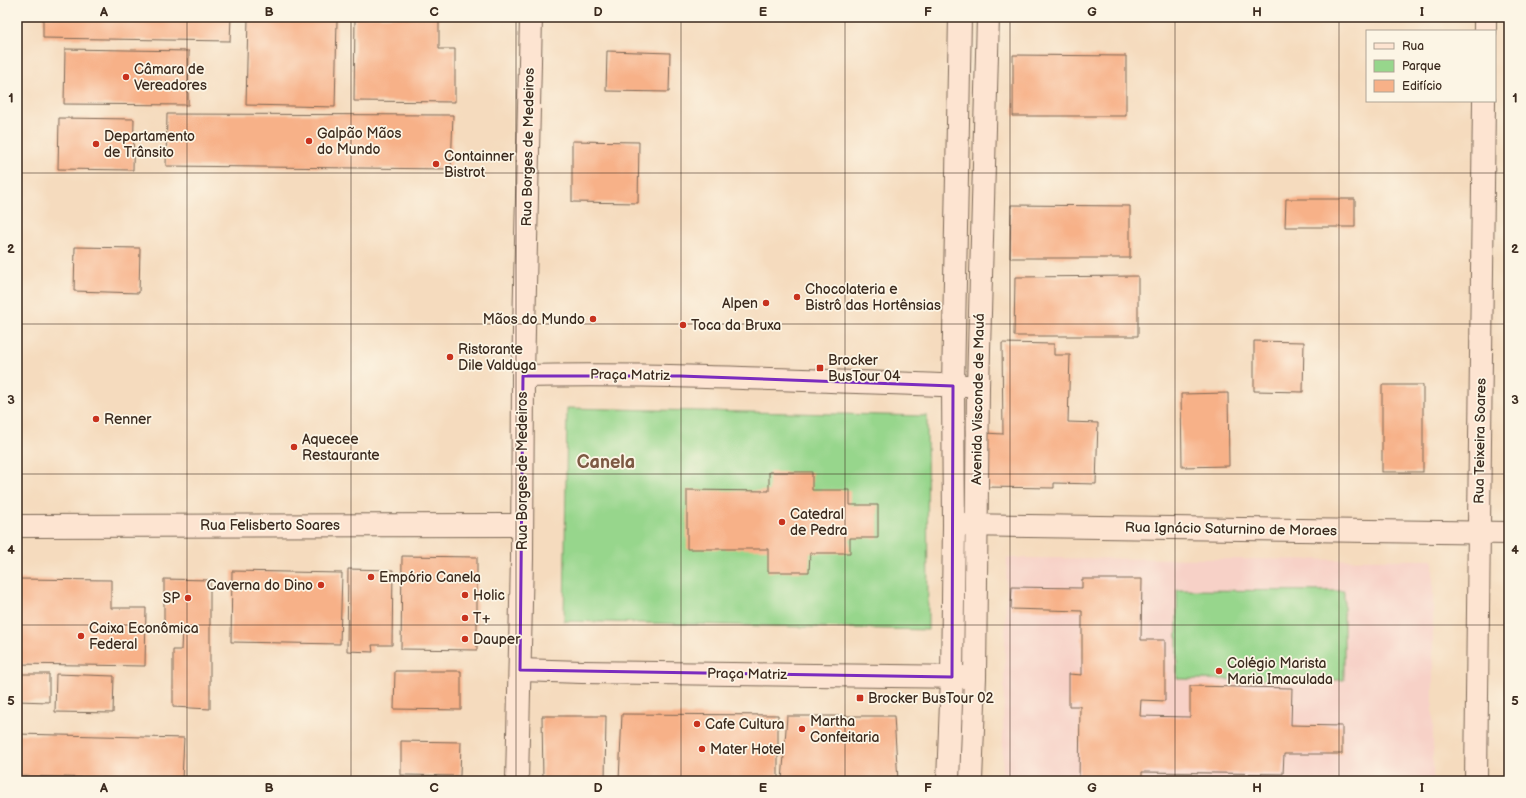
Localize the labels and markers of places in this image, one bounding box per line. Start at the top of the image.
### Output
place label: Câmara de Vereadores [134,61,207,94]
marker: Câmara de Vereadores [121,72,131,82]
place label: Galpão Mãos do Mundo [317,125,401,158]
place label: Departamento de Trânsito [104,128,195,161]
marker: Galpão Mãos do Mundo [304,136,314,146]
marker: Departamento de Trânsito [91,139,101,149]
place label: Containner Bistrot [444,148,515,181]
marker: Containner Bistrot [431,159,441,169]
place label: Chocolateria e Bistrô das Hortênsias [805,281,941,314]
marker: Chocolateria e Bistrô das Hortênsias [792,292,802,302]
place label: Alpen [722,295,758,312]
marker: Alpen [761,298,771,308]
place label: Mãos do Mundo [483,311,585,328]
marker: Mãos do Mundo [588,314,598,324]
place label: Toca da Bruxa [691,317,781,334]
marker: Toca da Bruxa [678,320,688,330]
place label: Ristorante Dile Valduga [458,341,537,374]
marker: Ristorante Dile Valduga [445,352,455,362]
place label: Brocker BusTour 04 [828,352,901,385]
marker: Brocker BusTour 04 [815,363,825,373]
place label: Renner [104,411,152,428]
marker: Renner [91,414,101,424]
place label: Aquecee Restaurante [302,431,380,464]
marker: Aquecee Restaurante [289,442,299,452]
place label: Catedral de Pedra [790,506,847,539]
marker: Catedral de Pedra [777,517,787,527]
place label: Empório Canela [379,569,481,586]
marker: Empório Canela [366,572,376,582]
place label: Caverna do Dino [207,577,313,594]
marker: Caverna do Dino [316,580,326,590]
place label: Holic [473,587,505,604]
place label: SP [163,590,180,607]
marker: Holic [460,590,470,600]
marker: SP [183,593,193,603]
place label: T+ [473,610,491,627]
marker: T+ [460,613,470,623]
place label: Caixa Econômica Federal [89,620,199,653]
marker: Caixa Econômica Federal [76,631,86,641]
place label: Dauper [473,631,521,648]
marker: Dauper [460,634,470,644]
place label: Colégio Marista Maria Imaculada [1227,655,1333,688]
marker: Colégio Marista Maria Imaculada [1214,666,1224,676]
place label: Brocker BusTour 02 [868,690,994,707]
marker: Brocker BusTour 02 [855,693,865,703]
place label: Martha Confeitaria [810,713,879,746]
place label: Cafe Cultura [705,716,784,733]
marker: Cafe Cultura [692,719,702,729]
marker: Martha Confeitaria [797,724,807,734]
place label: Mater Hotel [710,741,784,758]
marker: Mater Hotel [697,744,707,754]

